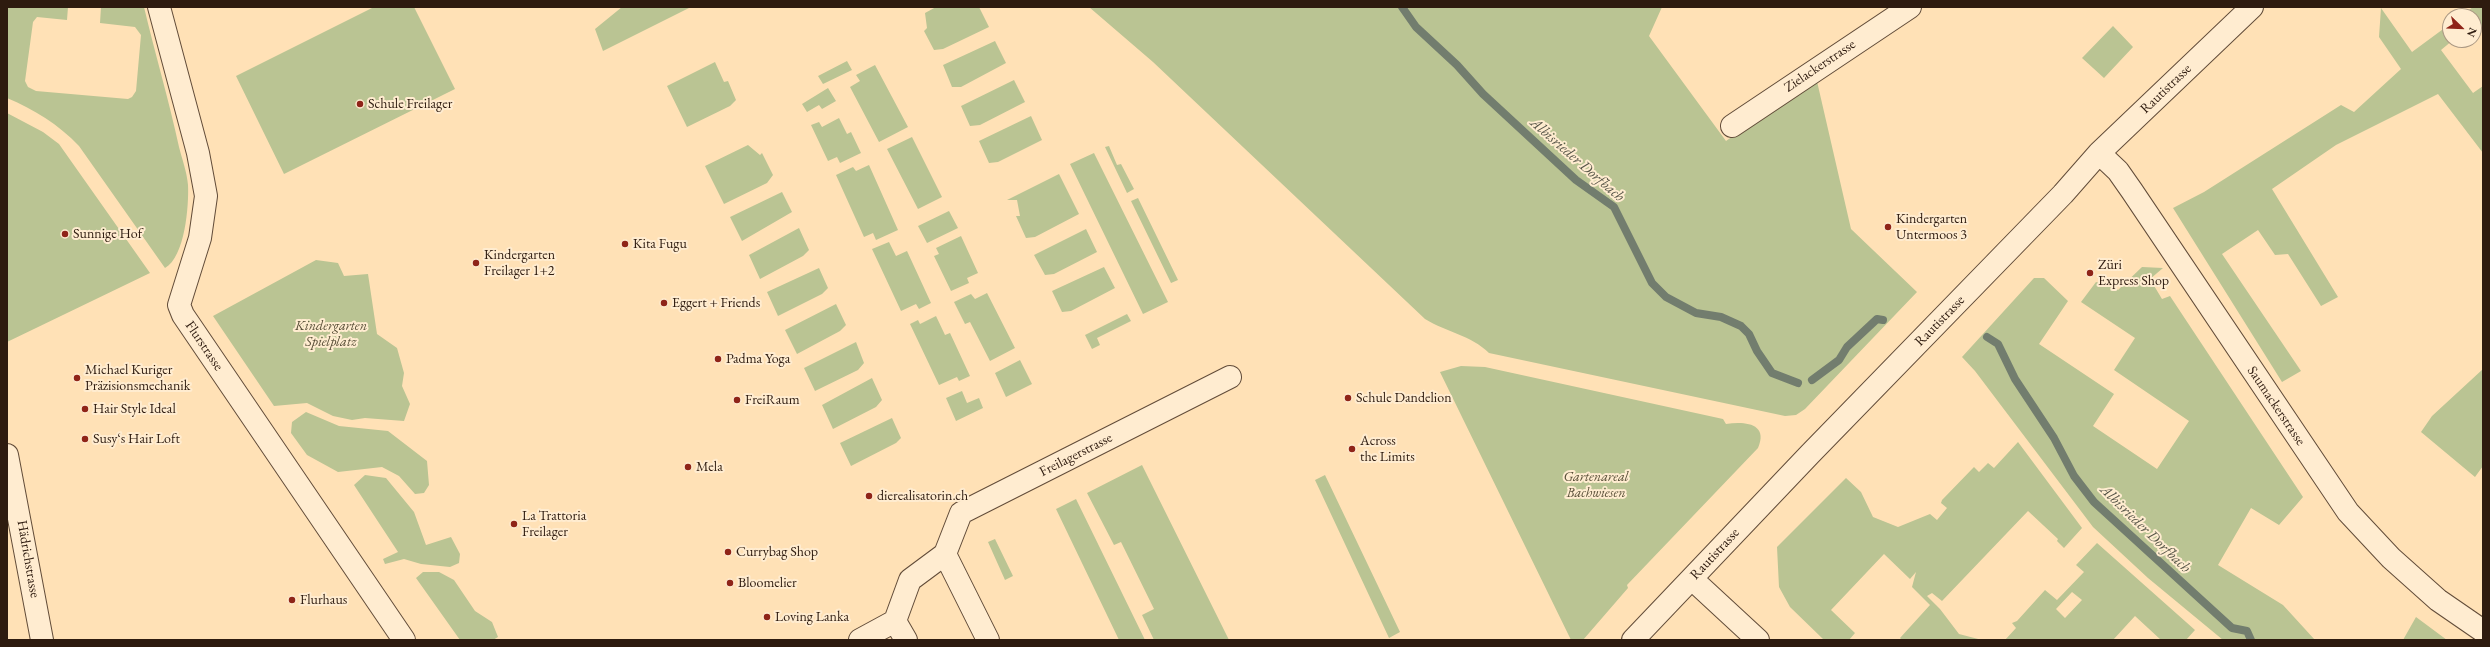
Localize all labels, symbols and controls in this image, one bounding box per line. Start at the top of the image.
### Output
north arrow [2442,8,2482,48]
text: N [2464,25,2480,39]
street label: Zielackerstrasse [1781,36,1859,96]
street label: Rautistrasse [2137,61,2195,117]
place label: Schule Freilager [368,96,452,112]
marker: Schule Freilager [355,99,365,109]
water label: Albisrieder Dorfbach [1526,114,1628,206]
place label: Kindergarten Untermoos 3 [1896,211,1967,244]
marker: Kindergarten Untermoos 3 [1883,222,1893,232]
place label: Sunnige Hof [73,226,142,242]
marker: Sunnige Hof [60,229,70,239]
place label: Kita Fugu [633,236,687,252]
marker: Kita Fugu [620,239,630,249]
place label: Kindergarten Freilager 1+2 [484,247,555,280]
place label: Züri Express Shop [2098,257,2169,290]
marker: Kindergarten Freilager 1+2 [471,258,481,268]
marker: Züri Express Shop [2085,268,2095,278]
street label: Rautistrasse [1912,292,1968,350]
place label: Eggert + Friends [672,295,760,311]
marker: Eggert + Friends [659,298,669,308]
street label: Flurstrasse [181,318,227,374]
park label: Kindergarten Spielplatz [295,318,367,350]
place label: Padma Yoga [726,351,790,367]
marker: Padma Yoga [713,354,723,364]
place label: Michael Kuriger Präzisionsmechanik [85,362,190,394]
street label: Saumackerstrasse [2243,363,2309,449]
marker: Michael Kuriger Präzisionsmechanik [72,373,82,383]
place label: Schule Dandelion [1356,390,1452,406]
place label: FreiRaum [745,392,800,408]
marker: Schule Dandelion [1343,393,1353,403]
marker: FreiRaum [732,395,742,405]
place label: Hair Style Ideal [93,401,176,417]
marker: Hair Style Ideal [80,404,90,414]
street label: Freilagerstrasse [1037,429,1115,481]
place label: Susy‘s Hair Loft [93,431,180,447]
place label: Across the Limits [1360,433,1415,466]
marker: Susy‘s Hair Loft [80,434,90,444]
marker: Across the Limits [1347,444,1357,454]
place label: Mela [696,459,723,475]
marker: Mela [683,462,693,472]
park label: Gartenareal Bachwiesen [1563,469,1629,502]
water label: Albisrieder Dorfbach [2096,481,2194,577]
place label: dierealisatorin.ch [877,488,968,504]
marker: dierealisatorin.ch [864,491,874,501]
place label: La Trattoria Freilager [522,508,586,540]
street label: Hädrichstrasse [13,519,43,599]
marker: La Trattoria Freilager [509,519,519,529]
street label: Rautistrasse [1687,525,1743,583]
place label: Currybag Shop [736,544,818,560]
marker: Currybag Shop [723,547,733,557]
place label: Bloomelier [738,575,797,591]
marker: Bloomelier [725,578,735,588]
place label: Flurhaus [300,592,347,608]
marker: Flurhaus [287,595,297,605]
place label: Loving Lanka [775,609,849,625]
marker: Loving Lanka [762,612,772,622]

